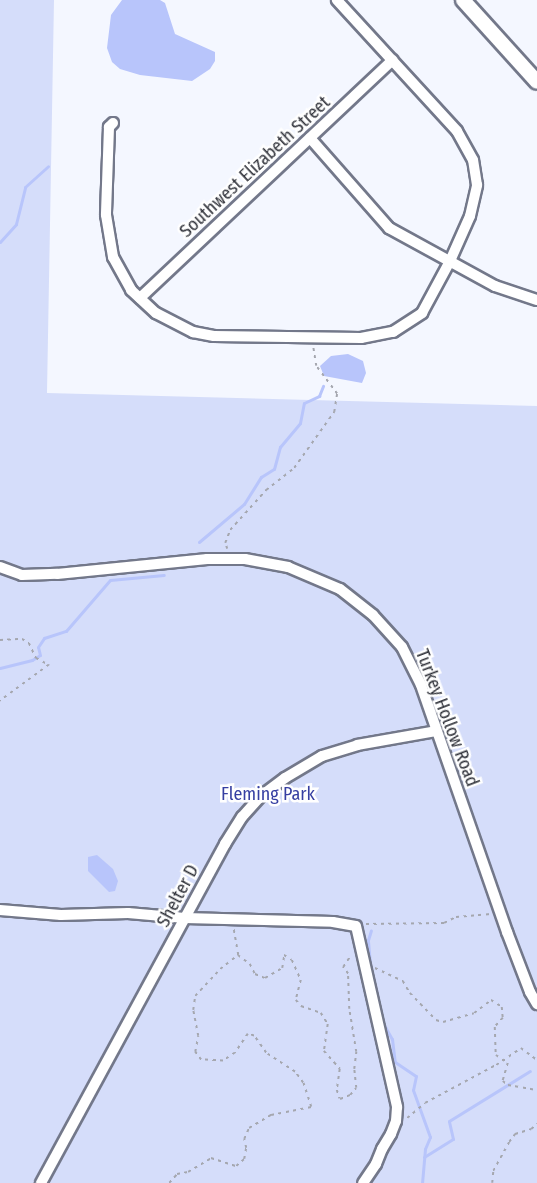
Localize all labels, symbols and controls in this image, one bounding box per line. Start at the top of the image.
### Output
street label: Southwest Elizabeth Street [175,92,335,242]
street label: Turkey Hollow Road [411,646,483,790]
park label: Fleming Park [221,783,315,805]
street label: Shelter D [153,861,203,931]

